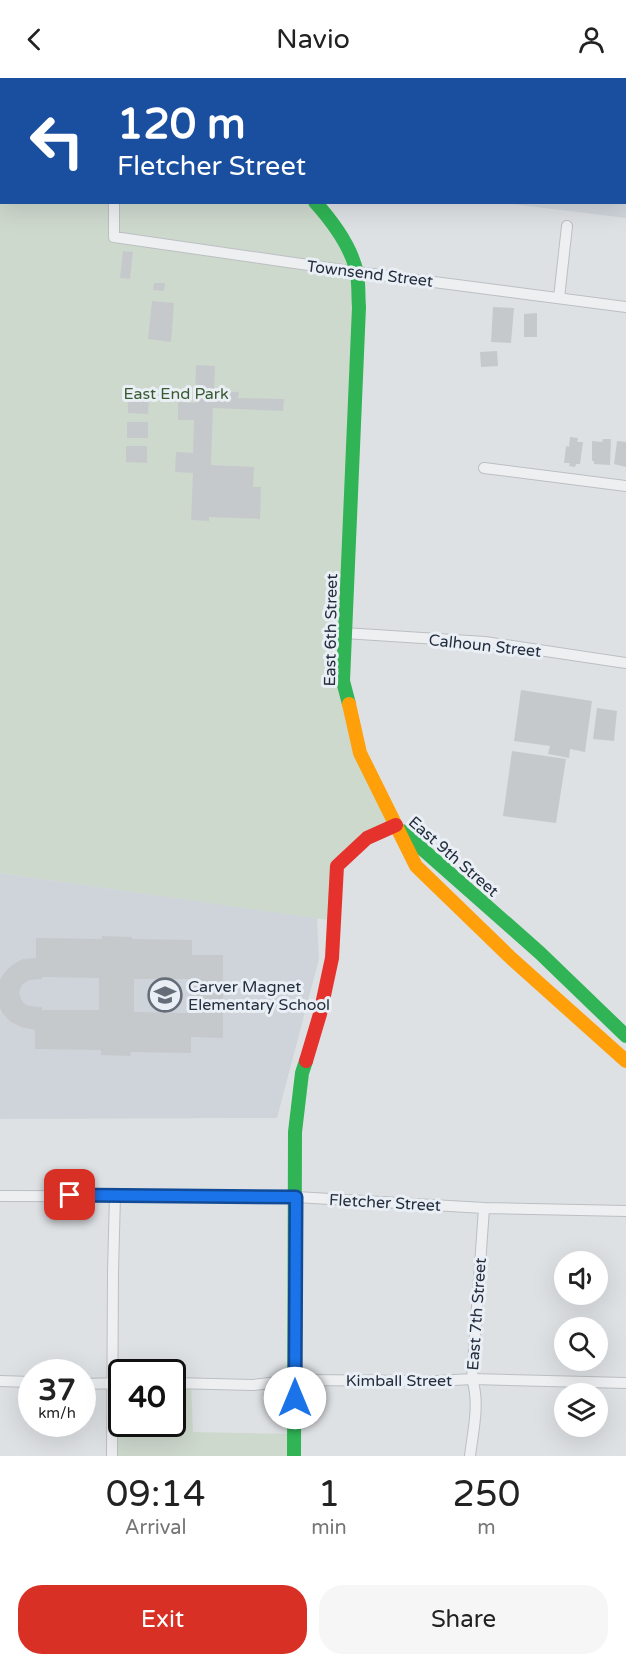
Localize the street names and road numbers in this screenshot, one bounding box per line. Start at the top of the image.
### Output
street label: Townsend Street [306,256,434,292]
street label: East 6th Street [320,573,342,687]
street label: Calhoun Street [428,630,542,662]
street label: East 9th Street [404,812,502,901]
street label: Fletcher Street [328,1190,441,1216]
street label: East 7th Street [463,1257,491,1371]
street label: Kimball Street [346,1371,452,1391]

